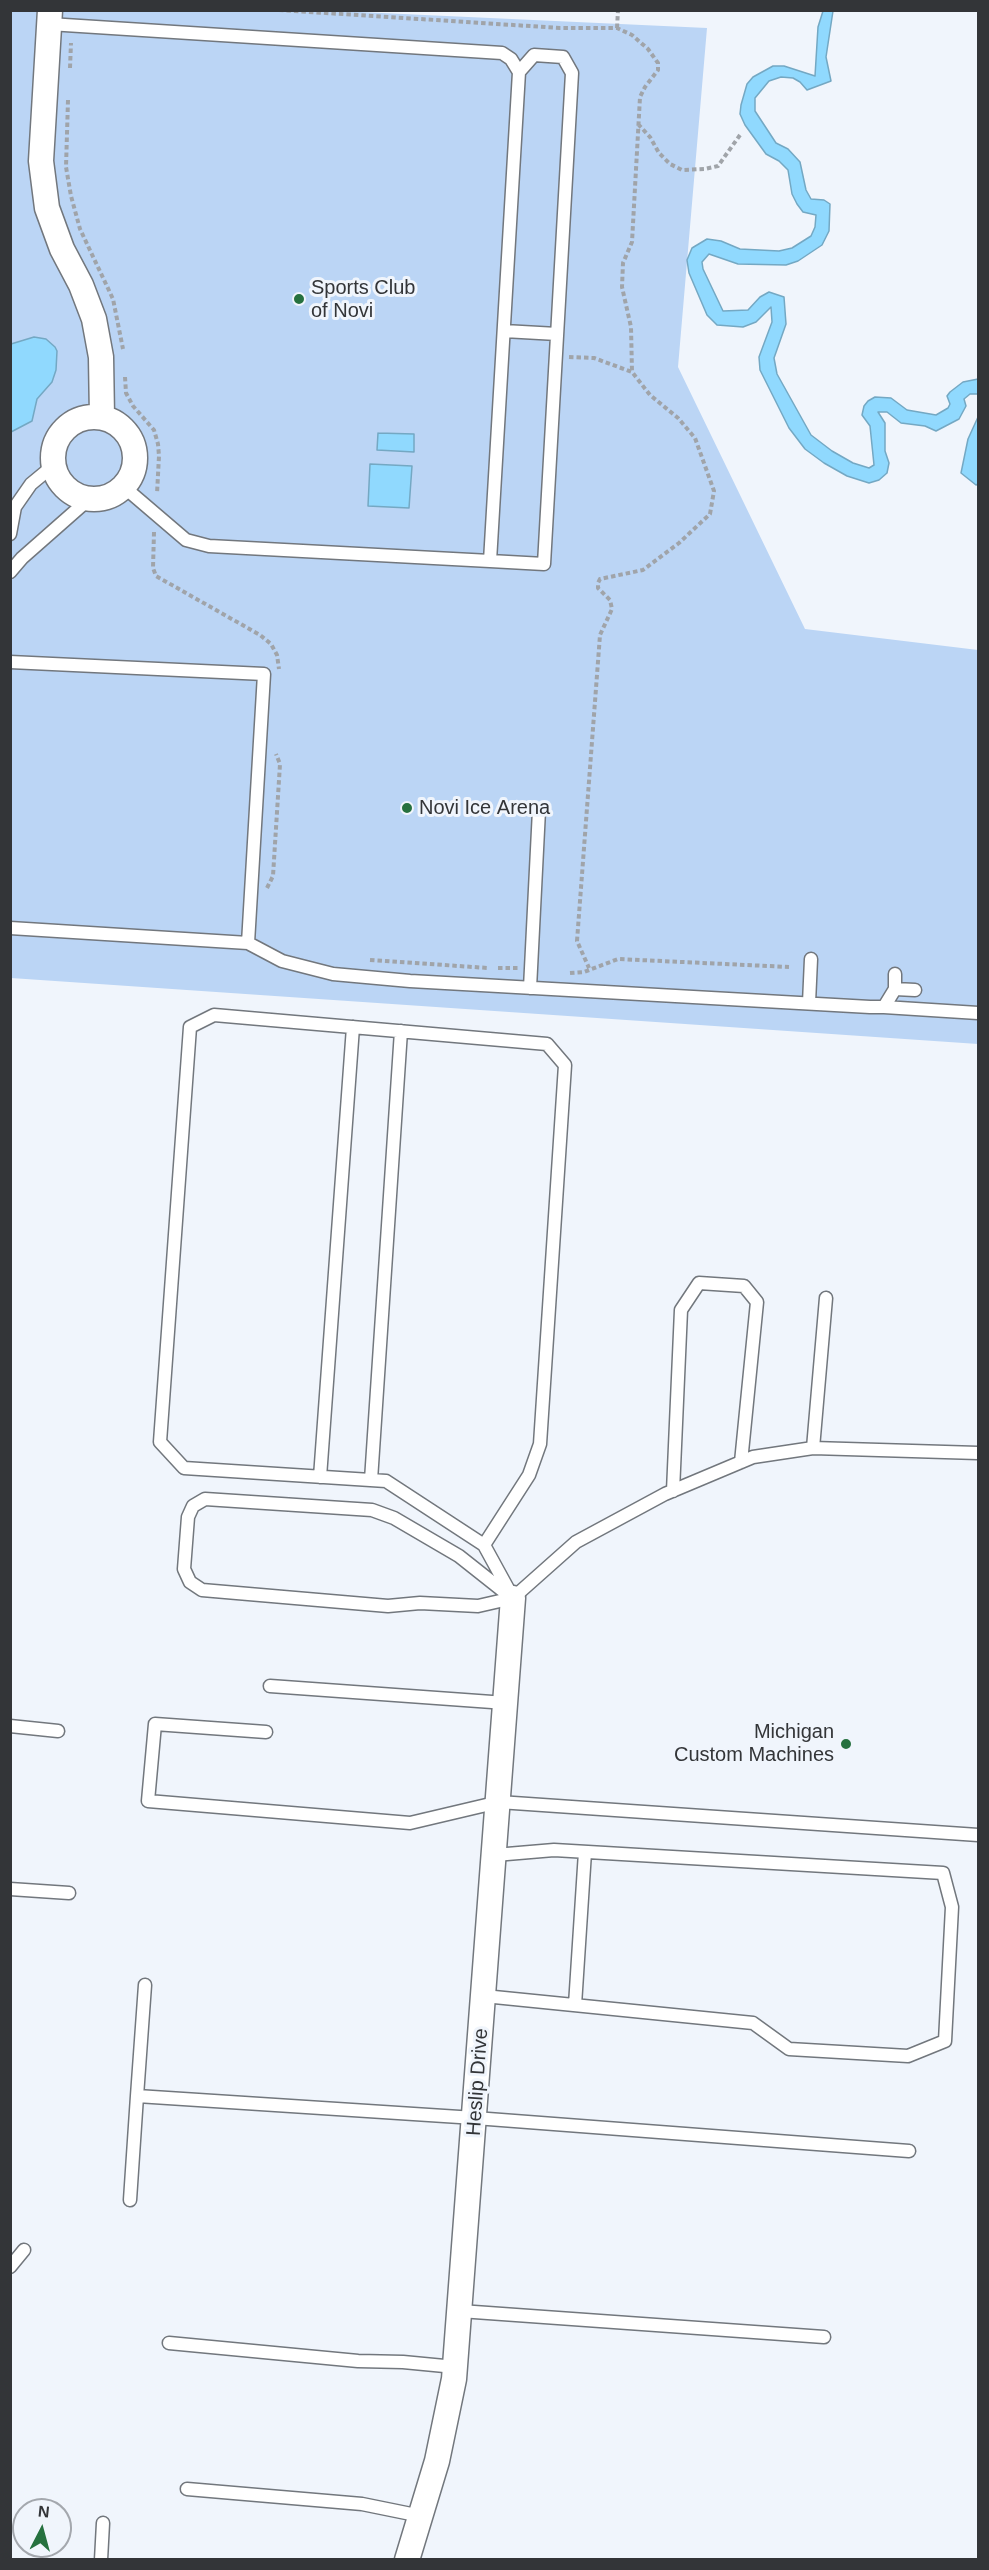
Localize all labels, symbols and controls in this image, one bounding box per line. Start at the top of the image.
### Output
place label: Sports Club of Novi [311,276,415,323]
marker: Sports Club of Novi [292,292,306,306]
place label: Novi Ice Arena [419,796,550,820]
marker: Novi Ice Arena [400,801,414,815]
place label: Michigan Custom Machines [674,1720,834,1767]
marker: Michigan Custom Machines [839,1737,853,1751]
street label: Heslip Drive [462,2027,494,2137]
north arrow [12,2498,72,2558]
text: N [37,2503,50,2521]

